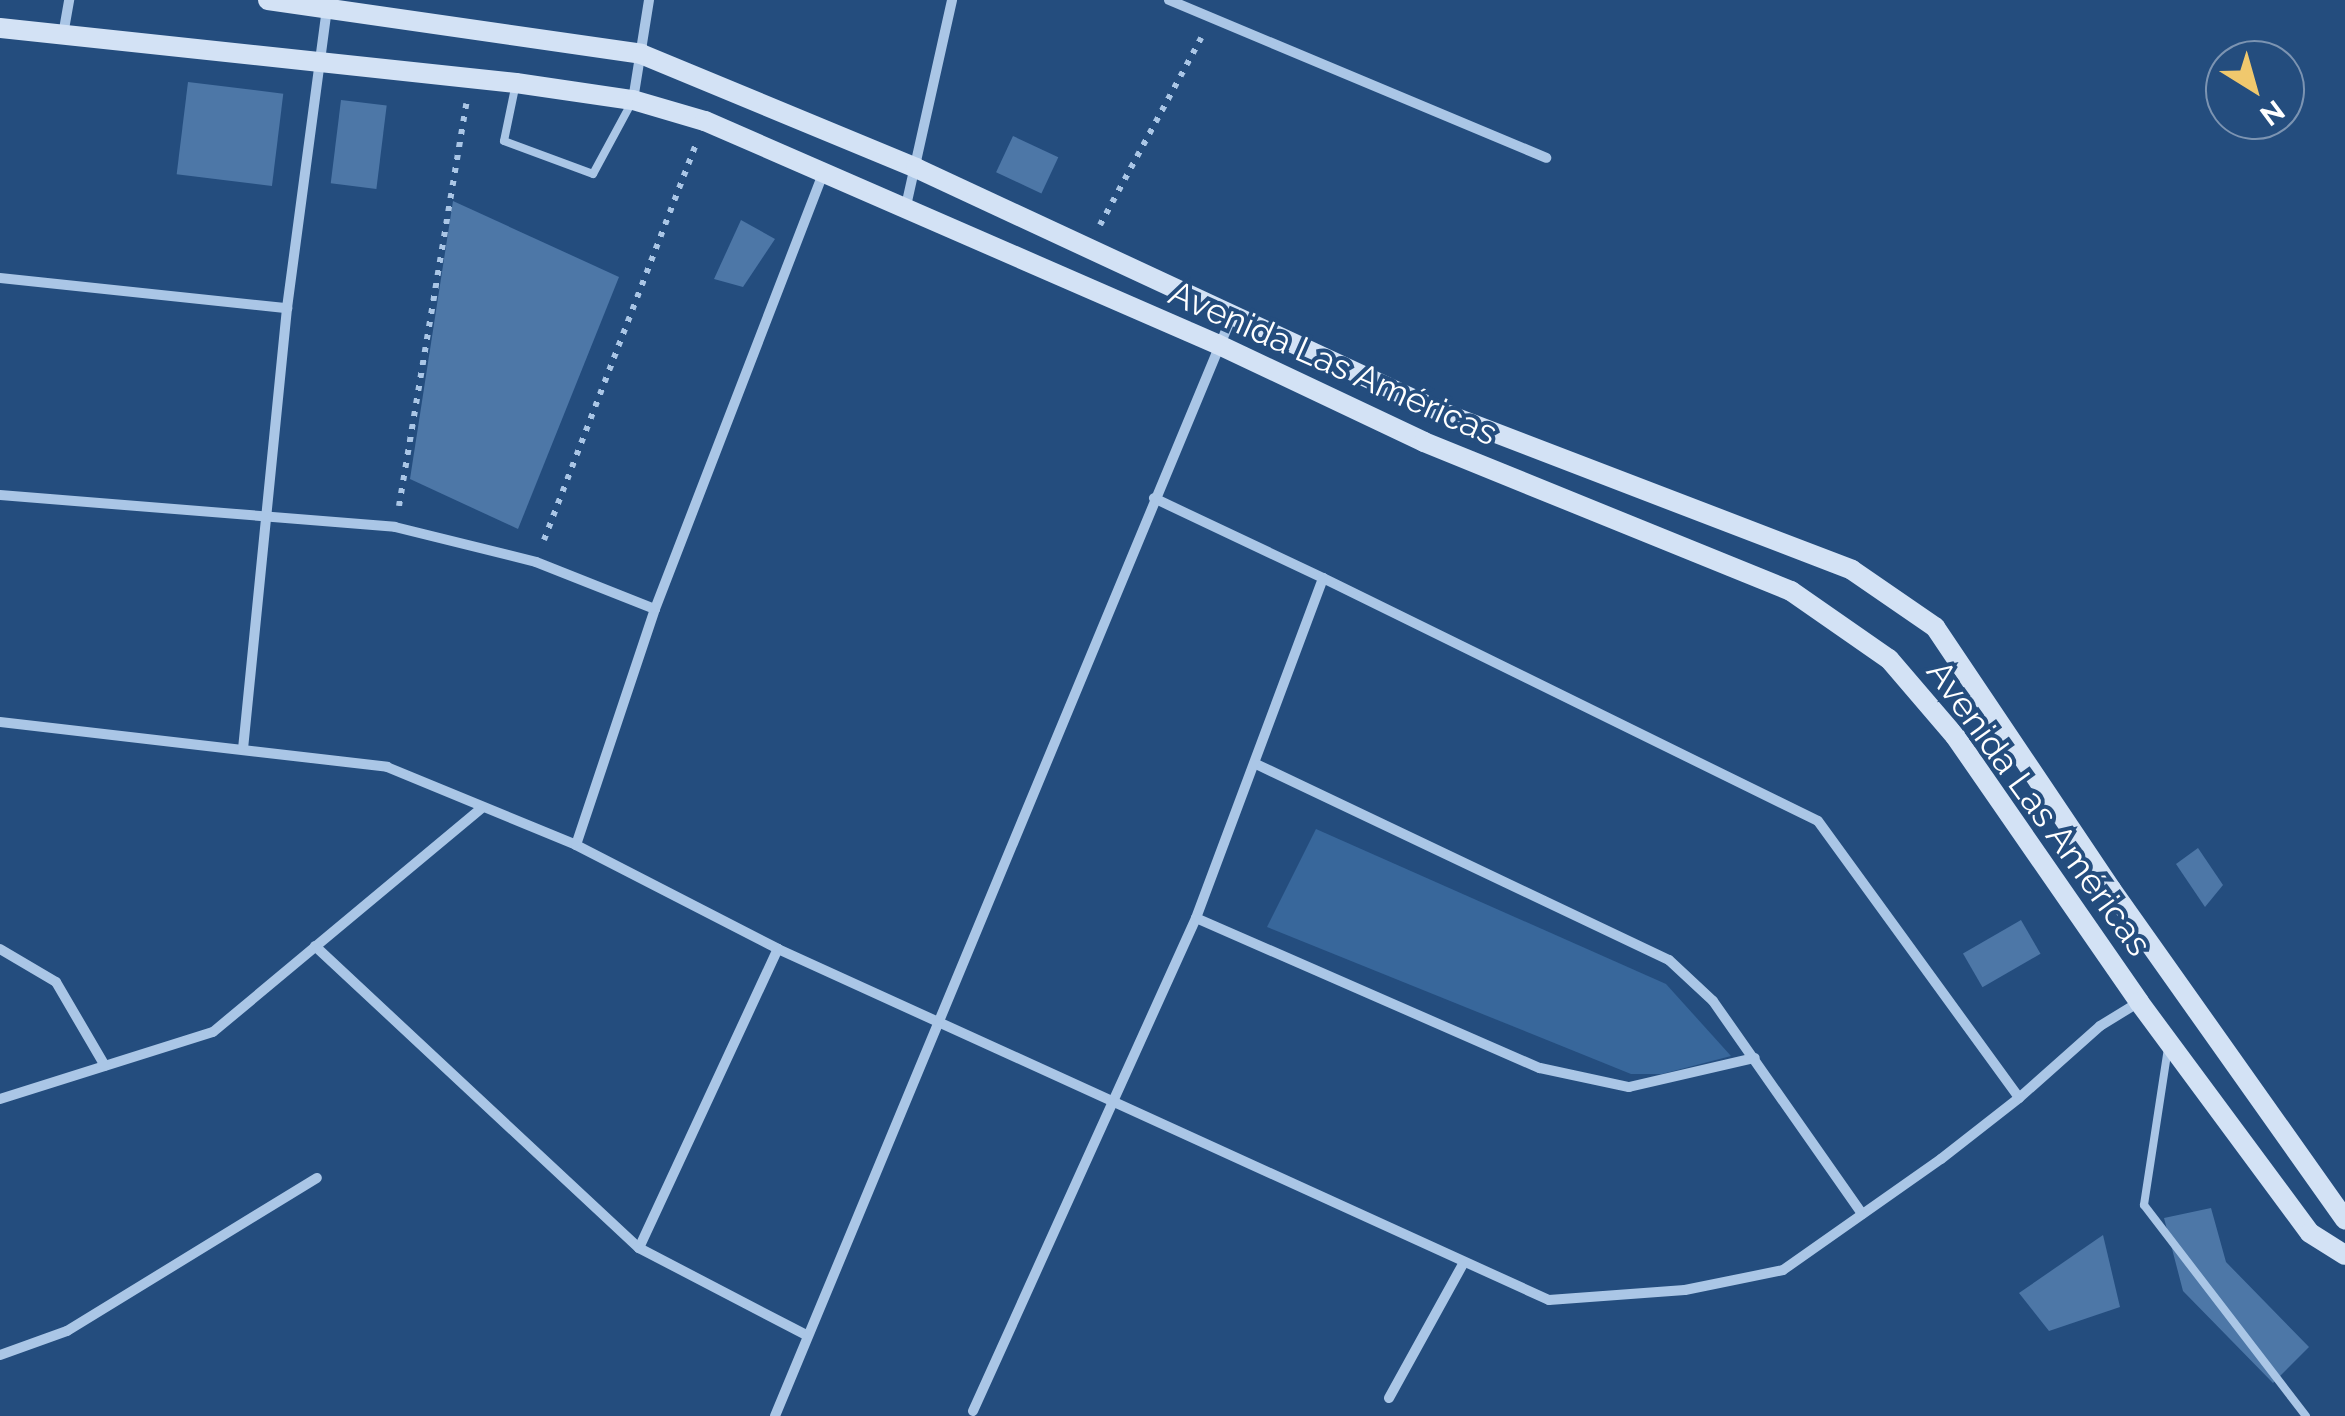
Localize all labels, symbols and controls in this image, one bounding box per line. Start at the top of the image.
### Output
north arrow [2205,40,2305,140]
text: N [2254,93,2291,132]
street label: Avenida Las Américas [1162,271,1504,455]
street label: Avenida Las Américas [1917,652,2161,964]

